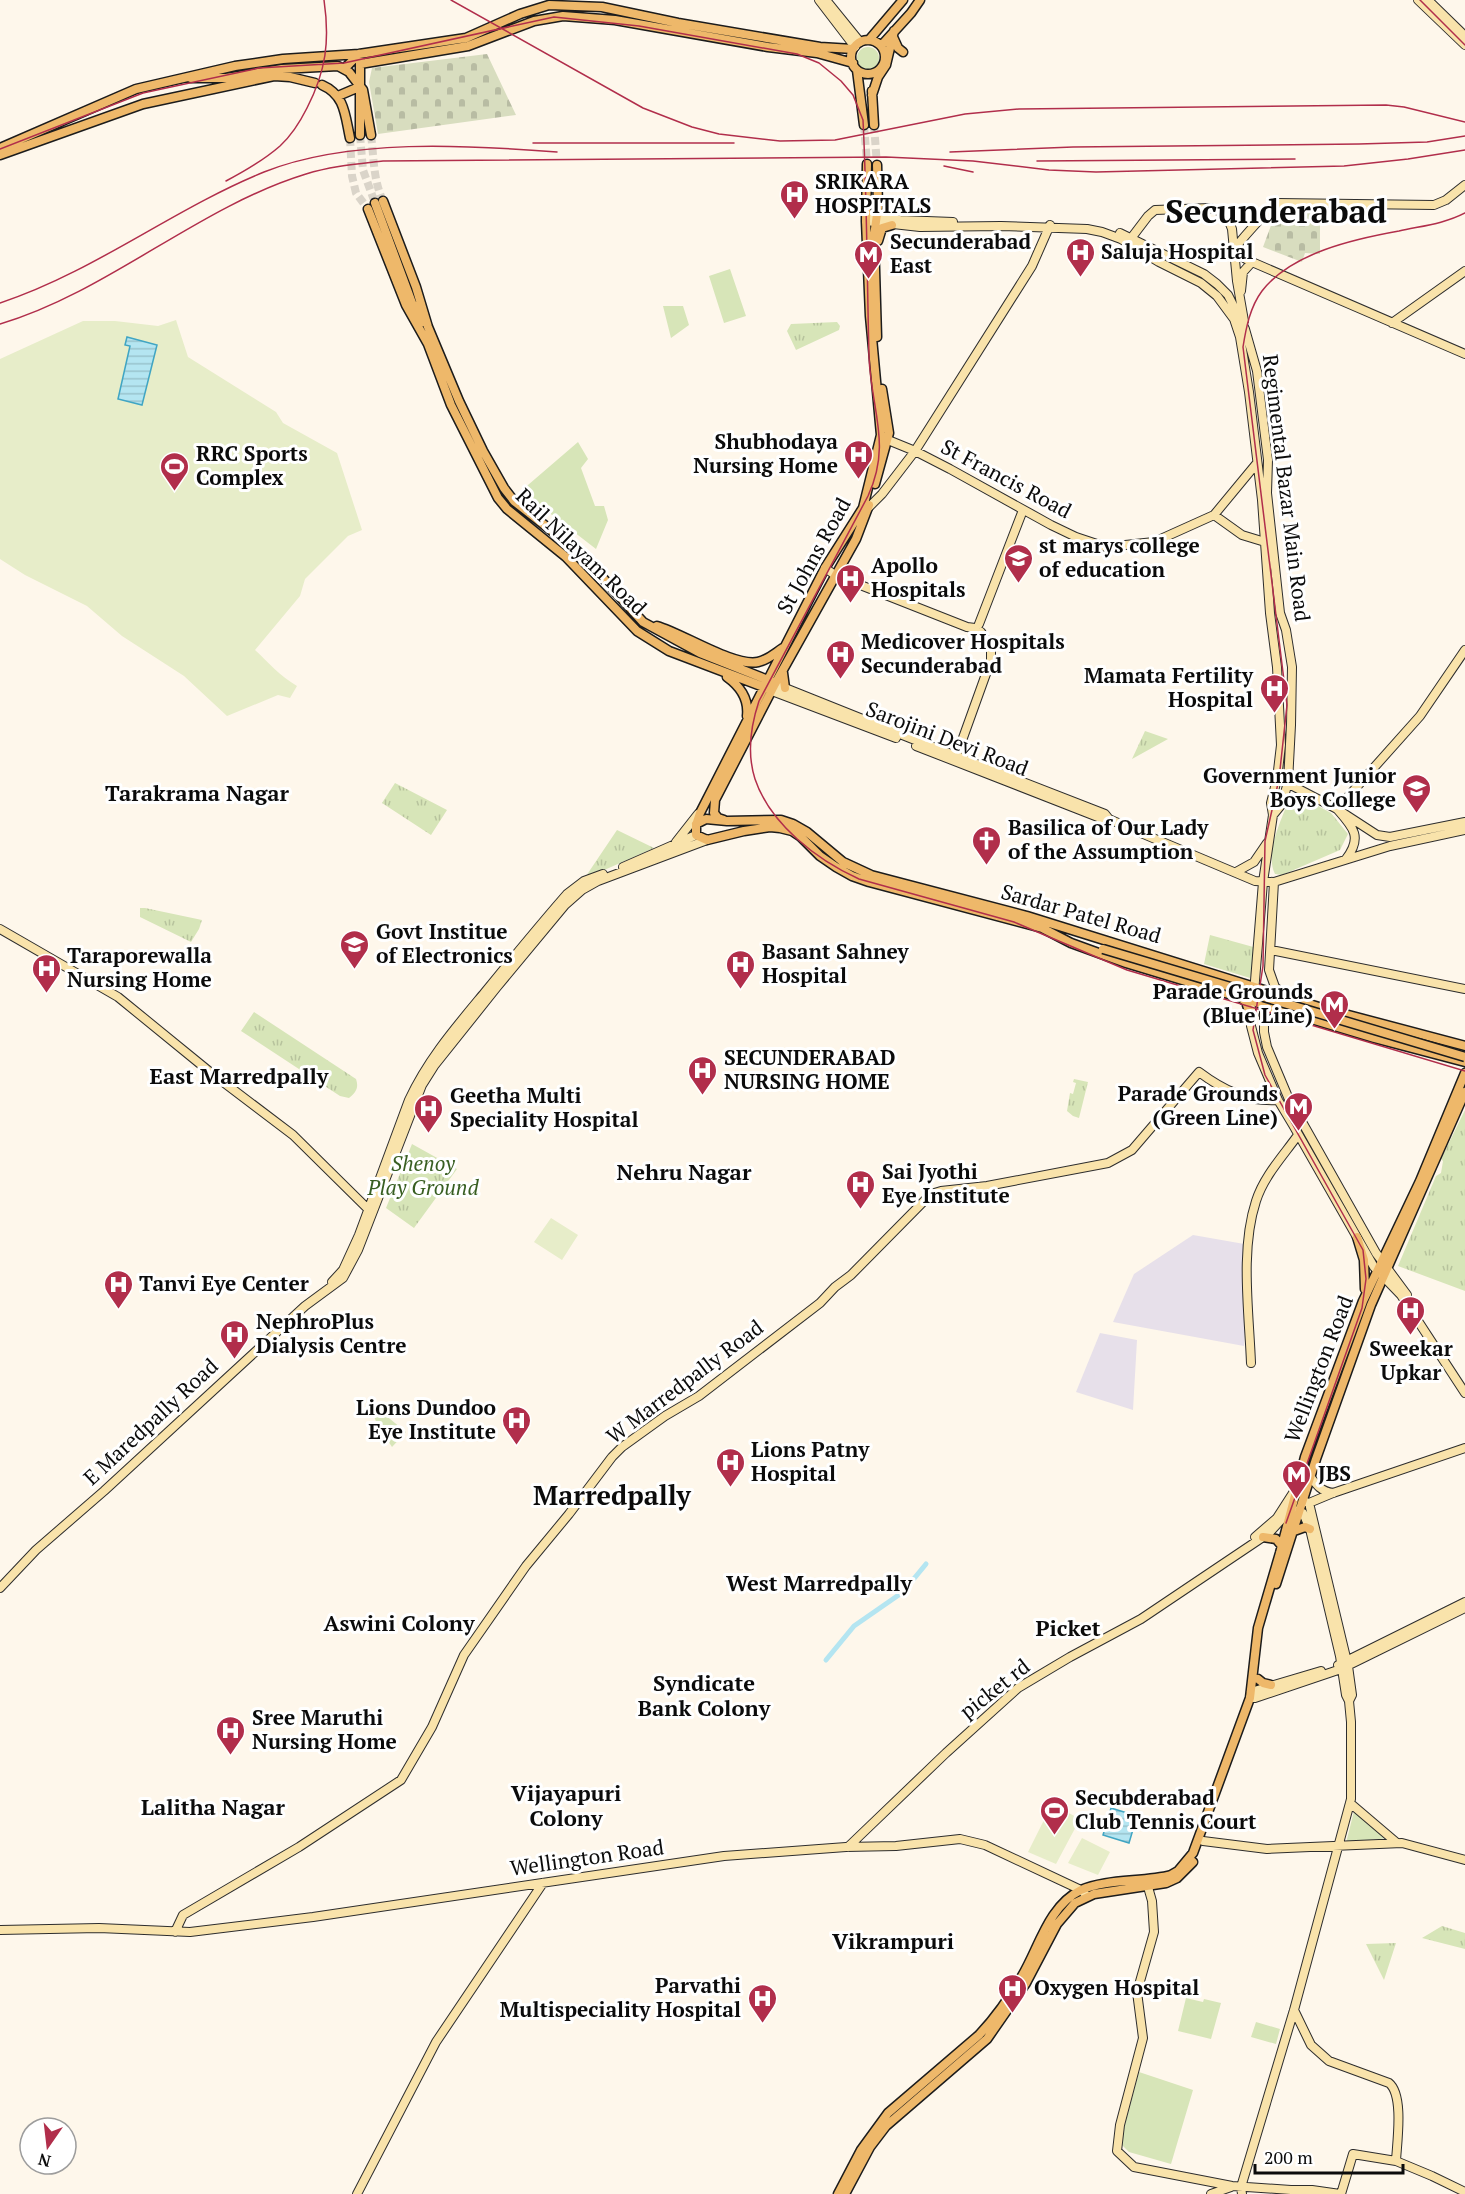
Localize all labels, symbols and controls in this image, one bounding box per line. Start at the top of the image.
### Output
place label: SRIKARA HOSPITALS [815,167,931,219]
hospital icon: SRIKARA HOSPITALS [778,178,810,220]
district label: Secunderabad [1165,189,1387,232]
place label: Secunderabad East [890,227,1031,279]
hospital icon: Saluja Hospital [1064,236,1096,278]
place label: Saluja Hospital [1101,237,1253,265]
metro station icon: Secunderabad East [853,238,885,280]
street label: Regimental Bazar Main Road [1257,353,1317,623]
place label: Shubhodaya Nursing Home [693,427,838,479]
street label: St Francis Road [936,432,1077,524]
hospital icon: Shubhodaya Nursing Home [843,438,875,480]
place label: RRC Sports Complex [196,439,308,491]
sports icon: RRC Sports Complex [159,450,191,492]
street label: Rail Nilayam Road [510,482,653,621]
street label: St Johns Road [770,492,857,619]
place label: st marys college of education [1039,531,1200,583]
school or university icon: st marys college of education [1002,542,1034,584]
place label: Apollo Hospitals [871,551,965,603]
hospital icon: Apollo Hospitals [834,562,866,604]
place label: Medicover Hospitals Secunderabad [861,627,1065,679]
hospital icon: Medicover Hospitals Secunderabad [824,638,856,680]
place label: Mamata Fertility Hospital [1084,661,1254,713]
hospital icon: Mamata Fertility Hospital [1258,672,1290,714]
street label: Sarojini Devi Road [862,694,1033,782]
place label: Government Junior Boys College [1203,761,1396,813]
school or university icon: Government Junior Boys College [1401,772,1433,814]
district label: Tarakrama Nagar [105,778,290,807]
place label: Basilica of Our Lady of the Assumption [1008,813,1209,865]
church icon: Basilica of Our Lady of the Assumption [971,824,1003,866]
street label: Sardar Patel Road [998,877,1165,949]
place label: Govt Institue of Electronics [376,917,513,969]
school or university icon: Govt Institue of Electronics [339,928,371,970]
place label: Basant Sahney Hospital [762,937,909,989]
place label: Taraporewalla Nursing Home [67,941,212,993]
hospital icon: Basant Sahney Hospital [725,948,757,990]
hospital icon: Taraporewalla Nursing Home [30,952,62,994]
place label: Parade Grounds (Blue Line) [1153,977,1313,1029]
metro station icon: Parade Grounds (Blue Line) [1318,988,1350,1030]
place label: SECUNDERABAD NURSING HOME [724,1043,896,1095]
hospital icon: SECUNDERABAD NURSING HOME [687,1054,719,1096]
district label: East Marredpally [150,1061,329,1090]
place label: Parade Grounds (Green Line) [1118,1079,1278,1131]
place label: Geetha Multi Speciality Hospital [450,1081,639,1133]
metro station icon: Parade Grounds (Green Line) [1283,1090,1315,1132]
hospital icon: Geetha Multi Speciality Hospital [413,1092,445,1134]
park label: Shenoy Play Ground [366,1149,479,1201]
district label: Nehru Nagar [617,1157,752,1186]
place label: Sai Jyothi Eye Institute [882,1157,1010,1209]
hospital icon: Sai Jyothi Eye Institute [845,1168,877,1210]
hospital icon: Tanvi Eye Center [102,1268,134,1310]
place label: Tanvi Eye Center [139,1269,309,1297]
street label: Wellington Road [1277,1291,1359,1446]
hospital icon: Sweekar Upkar [1395,1294,1427,1336]
place label: NephroPlus Dialysis Centre [256,1307,407,1359]
street label: W Marredpally Road [600,1313,769,1449]
hospital icon: NephroPlus Dialysis Centre [219,1318,251,1360]
place label: Sweekar Upkar [1369,1334,1453,1386]
street label: E Maredpally Road [77,1351,224,1491]
place label: Lions Dundoo Eye Institute [356,1393,496,1445]
hospital icon: Lions Dundoo Eye Institute [501,1404,533,1446]
place label: Lions Patny Hospital [751,1435,870,1487]
hospital icon: Lions Patny Hospital [714,1446,746,1488]
metro station icon: JBS [1281,1458,1313,1500]
place label: JBS [1318,1459,1351,1487]
district label: Marredpally [533,1477,692,1513]
district label: West Marredpally [726,1568,912,1597]
district label: Aswini Colony [323,1608,475,1637]
district label: Picket [1035,1613,1101,1642]
street label: picket rd [954,1652,1035,1724]
district label: Syndicate Bank Colony [638,1668,771,1722]
place label: Sree Maruthi Nursing Home [252,1703,397,1755]
hospital icon: Sree Maruthi Nursing Home [215,1714,247,1756]
district label: Vijayapuri Colony [511,1778,621,1832]
place label: Secubderabad Club Tennis Court [1075,1783,1257,1835]
district label: Lalitha Nagar [141,1792,285,1821]
sports icon: Secubderabad Club Tennis Court [1038,1794,1070,1836]
street label: Wellington Road [508,1832,666,1882]
district label: Vikrampuri [832,1926,954,1955]
place label: Parvathi Multispeciality Hospital [500,1971,741,2023]
hospital icon: Oxygen Hospital [997,1972,1029,2014]
place label: Oxygen Hospital [1034,1973,1199,2001]
hospital icon: Parvathi Multispeciality Hospital [746,1982,778,2024]
north arrow [18,2116,78,2176]
scale bar [1255,2137,1404,2175]
text: 200 m [1264,2145,1313,2169]
text: N [36,2148,53,2173]

